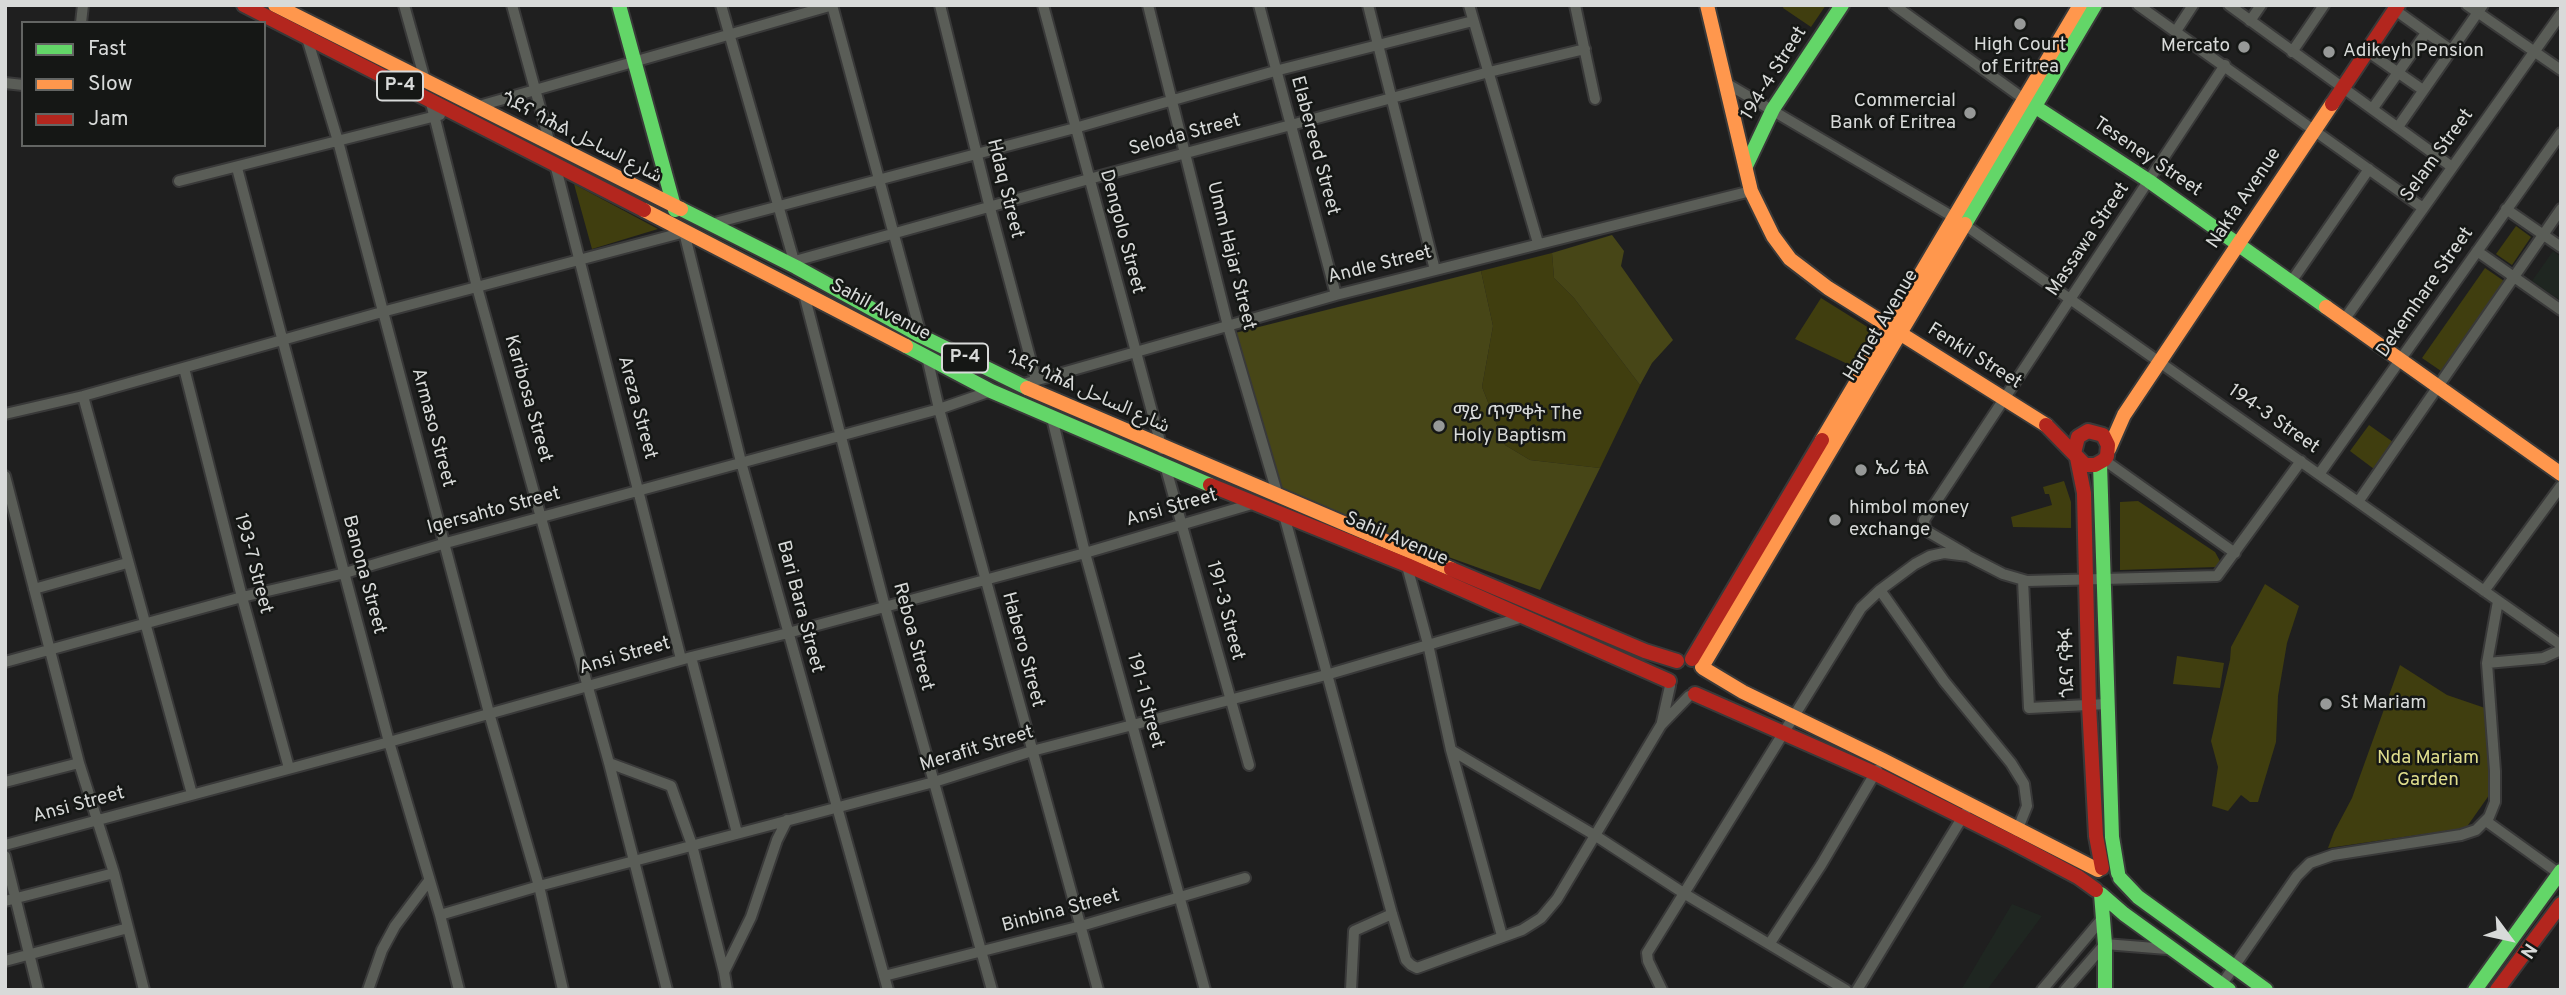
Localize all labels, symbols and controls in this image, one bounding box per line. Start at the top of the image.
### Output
marker: High Court of Eritrea [2012,16,2028,32]
legend [21,21,266,147]
street label: 194-4 Street [1737,23,1813,125]
place label: High Court of Eritrea [1974,35,2066,79]
text: Fast [88,36,127,63]
place label: Mercato [2161,36,2230,58]
marker: Mercato [2236,39,2252,55]
place label: Adikeyh Pension [2343,41,2484,63]
marker: Adikeyh Pension [2321,44,2337,60]
text: Slow [88,71,133,98]
road number: P-4 [377,72,423,100]
street label: Elabereed Street [1284,74,1344,218]
street label: ጎደና ሳሕል شارع الساحل [497,89,665,189]
place label: Commercial Bank of Eritrea [1830,91,1956,135]
marker: Commercial Bank of Eritrea [1962,105,1978,121]
street label: Selam Street [2397,105,2479,207]
text: Jam [88,106,129,133]
street label: Seloda Street [1127,110,1243,162]
street label: Teseney Street [2088,113,2206,203]
street label: Hdaq Street [981,137,1027,241]
street label: Nakfa Avenue [2203,144,2287,254]
street label: Dengolo Street [1093,167,1149,297]
street label: Umm Hajar Street [1200,179,1260,333]
street label: Massawa Street [2043,179,2135,301]
street label: Dekemhare Street [2373,223,2479,363]
street label: Andle Street [1326,242,1434,290]
street label: Harnet Avenue [1840,266,1924,386]
street label: Sahil Avenue [826,275,934,347]
street label: Fenkil Street [1923,319,2025,395]
street label: Karibosa Street [498,333,556,465]
road number: P-4 [942,344,988,372]
street label: ጎደና ሳሕል شارع الساحل [1001,347,1173,439]
street label: Areza Street [611,354,661,462]
street label: Armaso Street [405,366,459,490]
street label: 194-3 Street [2223,380,2323,460]
place label: ማይ ጥምቀት The Holy Baptism [1453,404,1582,448]
marker: ማይ ጥምቀት The Holy Baptism [1431,418,1447,434]
place label: ኤሪ ቴል [1875,459,1929,481]
marker: ኤሪ ቴል [1853,462,1869,478]
street label: Igersahto Street [425,483,563,541]
street label: Ansi Street [1124,485,1220,533]
place label: himbol money exchange [1849,498,1969,542]
street label: Sahil Avenue [1341,508,1451,572]
street label: 193-7 Street [228,511,276,617]
marker: himbol money exchange [1827,512,1843,528]
street label: Banona Street [336,513,390,637]
street label: Bari Bara Street [770,538,828,676]
street label: 191-3 Street [1200,559,1248,663]
street label: Reboa Street [887,580,937,694]
street label: Habero Street [996,590,1048,710]
street label: ጎደና ናቅፋ [2057,628,2081,698]
street label: Ansi Street [577,633,673,681]
street label: 191-1 Street [1120,651,1168,751]
place label: St Mariam [2340,693,2426,715]
marker: St Mariam [2318,696,2334,712]
street label: Merafit Street [917,722,1037,778]
park label: Nda Mariam Garden [2377,748,2479,792]
street label: Ansi Street [31,783,127,829]
street label: Binbina Street [1000,885,1122,939]
north arrow [2475,904,2545,974]
text: N [2514,938,2541,963]

